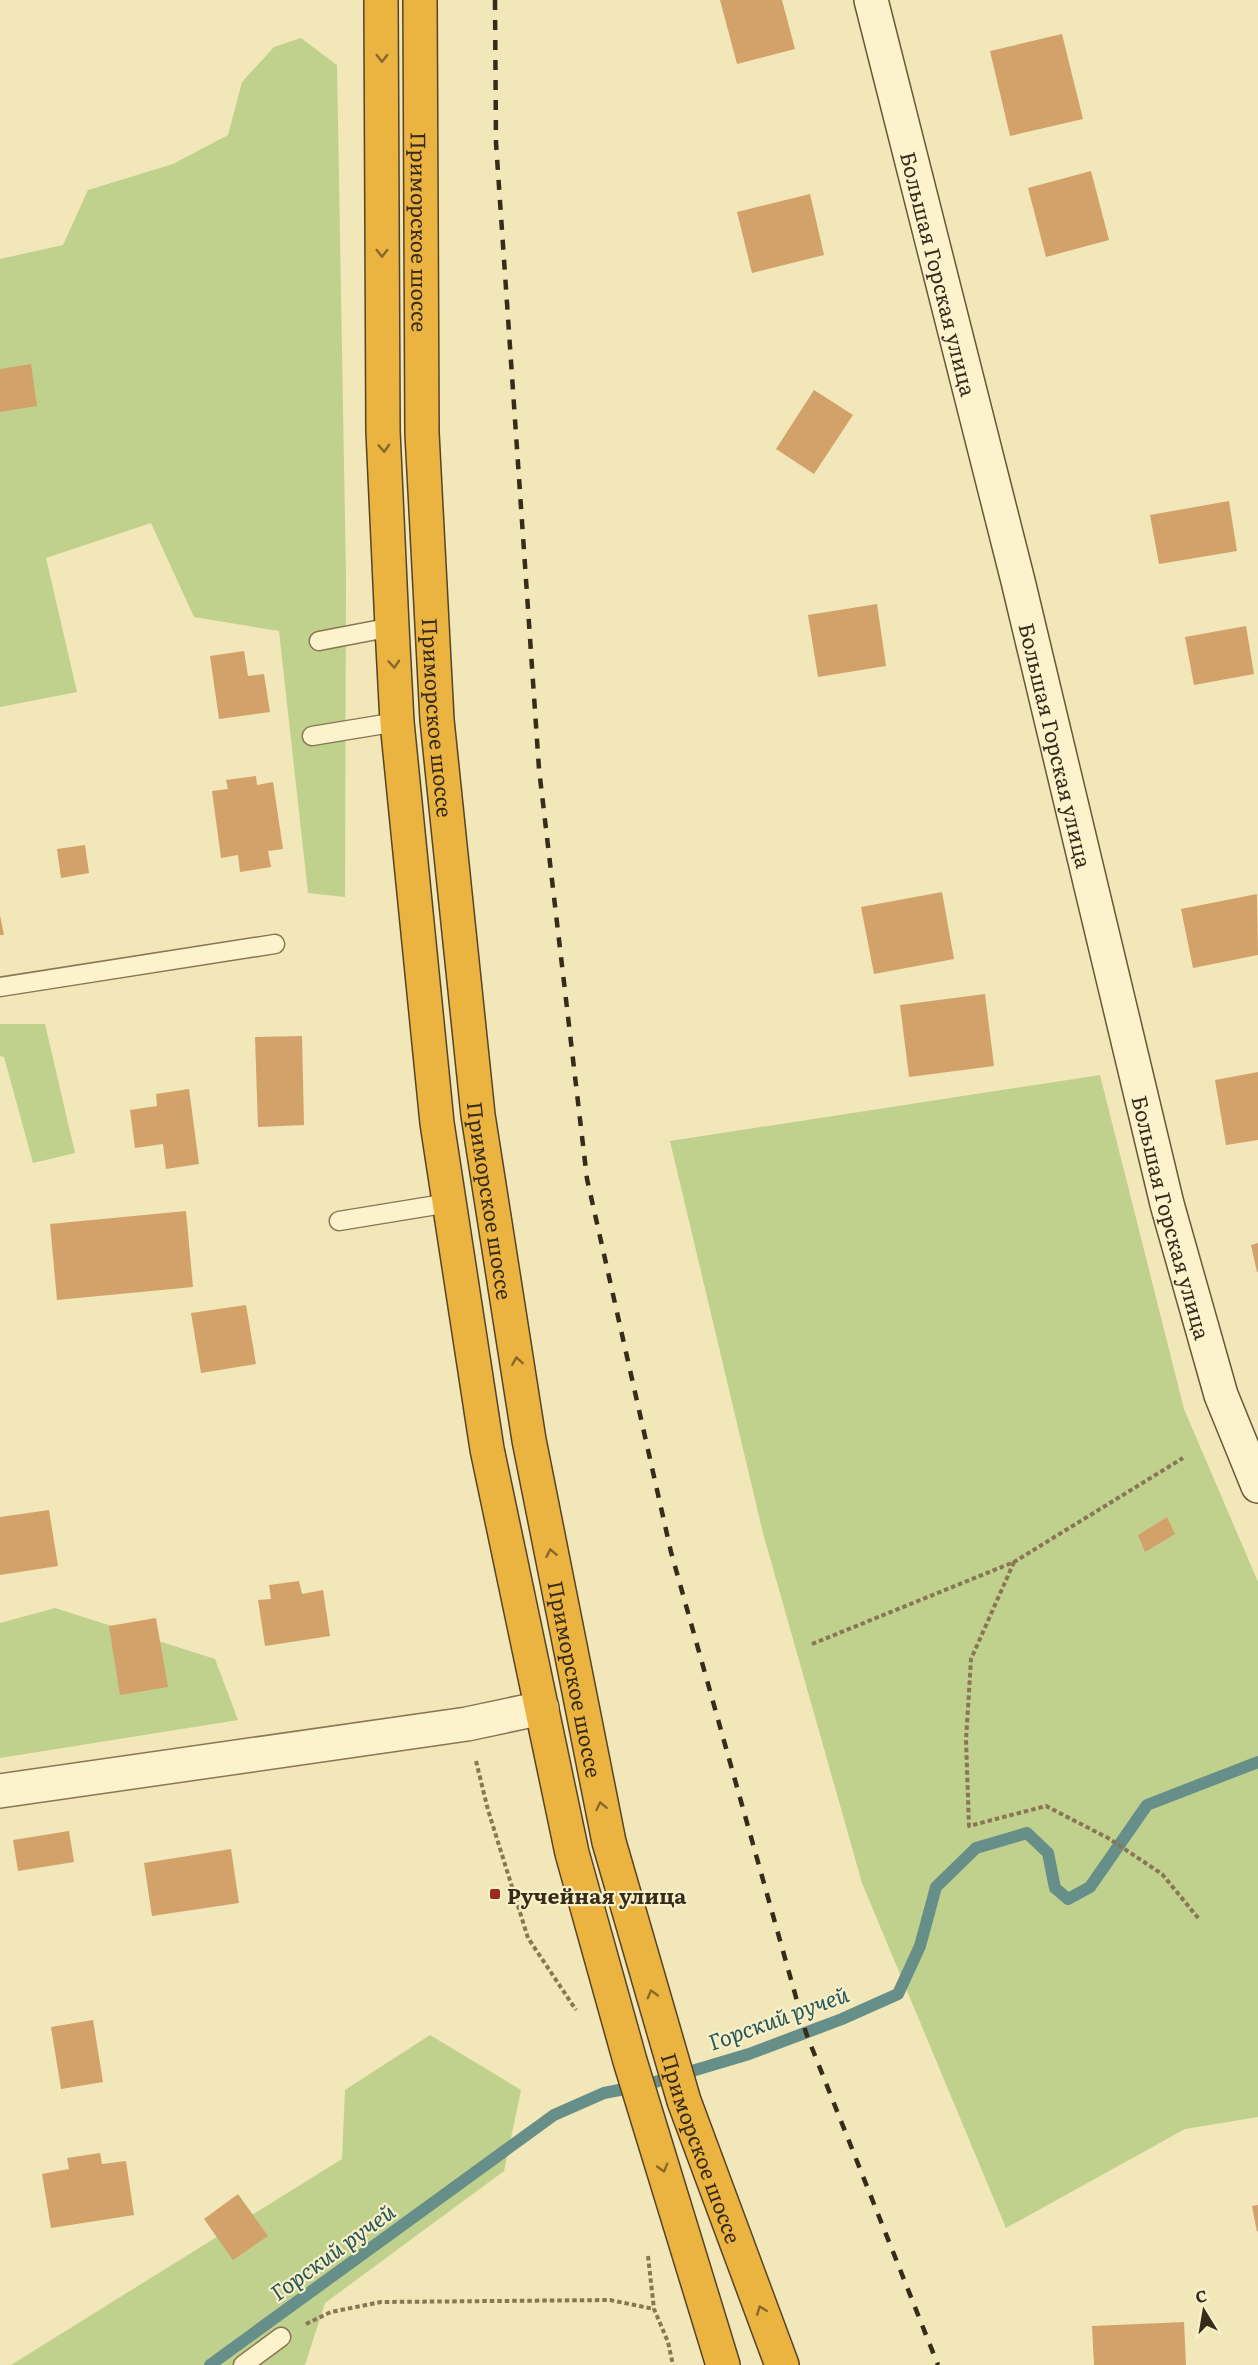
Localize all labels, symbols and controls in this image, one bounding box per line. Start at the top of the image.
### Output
one-way arrow [376,54,388,63]
street label: Приморское шоссе [405,132,437,332]
street label: Большая Горская улица [894,148,986,400]
one-way arrow [376,249,388,258]
one-way arrow [378,444,391,453]
street label: Приморское шоссе [416,617,463,819]
street label: Большая Горская улица [1013,619,1102,872]
one-way arrow [388,660,401,669]
street label: Большая Горская улица [1126,1092,1220,1343]
street label: Приморское шоссе [461,1100,522,1302]
one-way arrow [511,1356,524,1366]
one-way arrow [545,1548,558,1558]
street label: Приморское шоссе [542,1578,611,1780]
one-way arrow [595,1801,608,1811]
place label: Ручейная улица [507,1879,687,1910]
marker: Ручейная улица [488,1887,502,1901]
water label: Горский ручей [703,1976,853,2058]
one-way arrow [647,1989,659,2000]
street label: Приморское шоссе [655,2049,751,2247]
one-way arrow [656,2162,668,2173]
water label: Горский ручей [263,2194,401,2308]
north arrow [1174,2281,1234,2341]
text: С [1193,2282,1209,2308]
one-way arrow [756,2305,768,2316]

